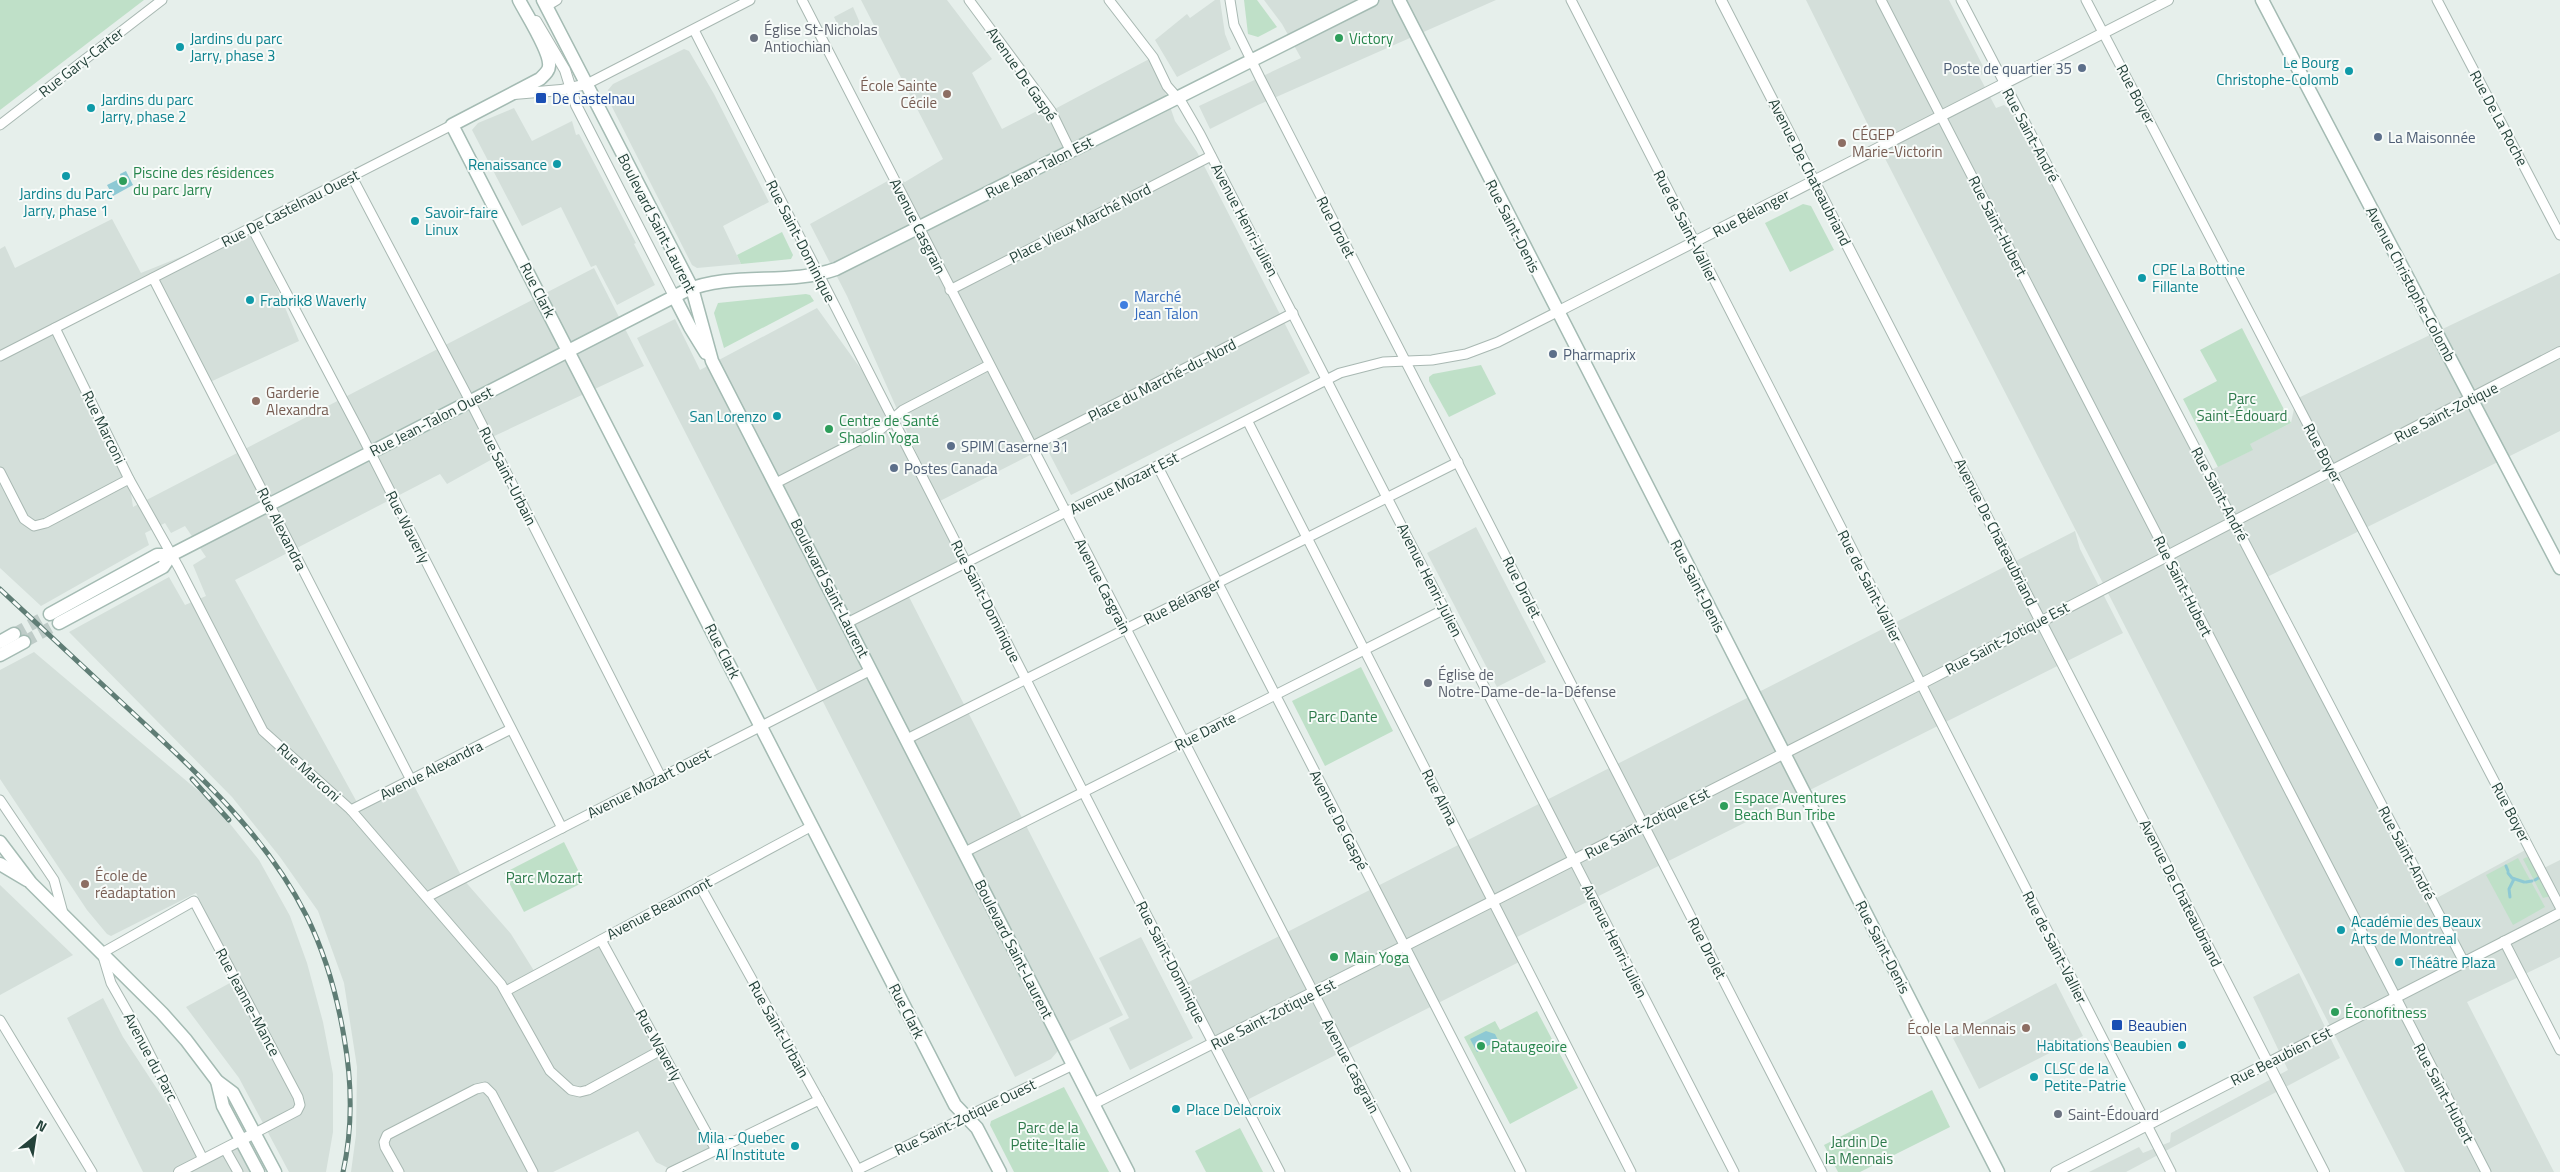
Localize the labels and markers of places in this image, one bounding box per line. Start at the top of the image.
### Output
place label: Église St-Nicholas Antiochian [764,18,878,58]
place label: Jardins du parc Jarry, phase 3 [190,27,283,67]
place label: Victory [1349,27,1393,50]
marker: Église St-Nicholas Antiochian [748,32,760,44]
marker: Victory [1333,32,1345,44]
marker: Jardins du parc Jarry, phase 3 [174,41,186,53]
place label: Le Bourg Christophe-Colomb [2216,51,2339,91]
place label: Poste de quartier 35 [1943,57,2072,80]
marker: Poste de quartier 35 [2076,62,2088,74]
marker: Le Bourg Christophe-Colomb [2343,65,2355,77]
place label: École Sainte Cécile [860,74,937,114]
place label: De Castelnau [552,87,635,110]
place label: Jardins du parc Jarry, phase 2 [101,88,194,128]
marker: École Sainte Cécile [941,88,953,100]
marker: De Castelnau [534,91,548,105]
marker: Jardins du parc Jarry, phase 2 [85,102,97,114]
place label: CÉGEP Marie-Victorin [1852,123,1943,163]
place label: La Maisonnée [2388,126,2476,149]
marker: La Maisonnée [2372,131,2384,143]
marker: CÉGEP Marie-Victorin [1836,137,1848,149]
place label: Renaissance [468,153,547,176]
marker: Renaissance [551,158,563,170]
place label: Piscine des résidences du parc Jarry [133,161,274,201]
marker: Jardins du Parc Jarry, phase 1 [60,170,72,182]
marker: Piscine des résidences du parc Jarry [117,175,129,187]
place label: Jardins du Parc Jarry, phase 1 [19,182,113,222]
place label: Savoir-faire Linux [425,201,498,241]
marker: Savoir-faire Linux [409,215,421,227]
place label: CPE La Bottine Fillante [2152,258,2245,298]
marker: CPE La Bottine Fillante [2136,272,2148,284]
place label: Marché Jean Talon [1134,285,1198,325]
place label: Frabrik8 Waverly [260,289,367,312]
marker: Frabrik8 Waverly [244,294,256,306]
marker: Marché Jean Talon [1118,299,1130,311]
place label: Pharmaprix [1563,343,1636,366]
marker: Pharmaprix [1547,348,1559,360]
place label: Garderie Alexandra [266,381,329,421]
marker: Garderie Alexandra [250,395,262,407]
place label: San Lorenzo [690,405,767,428]
place label: Centre de Santé Shaolin Yoga [839,409,939,449]
marker: San Lorenzo [771,410,783,422]
marker: Centre de Santé Shaolin Yoga [823,423,835,435]
place label: SPIM Caserne 31 [961,435,1069,458]
marker: SPIM Caserne 31 [945,440,957,452]
place label: Postes Canada [904,457,998,480]
marker: Postes Canada [888,462,900,474]
place label: Église de Notre-Dame-de-la-Défense [1438,663,1616,703]
marker: Église de Notre-Dame-de-la-Défense [1422,677,1434,689]
place label: Espace Aventures Beach Bun Tribe [1734,786,1846,826]
marker: Espace Aventures Beach Bun Tribe [1718,800,1730,812]
place label: École de réadaptation [95,864,176,904]
marker: École de réadaptation [79,878,91,890]
place label: Académie des Beaux Arts de Montreal [2351,910,2481,950]
marker: Académie des Beaux Arts de Montreal [2335,924,2347,936]
place label: Main Yoga [1344,946,1409,969]
marker: Main Yoga [1328,951,1340,963]
place label: Théâtre Plaza [2409,951,2496,974]
marker: Théâtre Plaza [2393,956,2405,968]
place label: Éconofitness [2345,1001,2427,1024]
marker: Éconofitness [2329,1006,2341,1018]
place label: Beaubien [2128,1014,2187,1037]
place label: École La Mennais [1907,1017,2016,1040]
marker: Beaubien [2110,1018,2124,1032]
marker: École La Mennais [2020,1022,2032,1034]
place label: Habitations Beaubien [2037,1034,2172,1057]
place label: Pataugeoire [1491,1035,1567,1058]
marker: Habitations Beaubien [2176,1039,2188,1051]
marker: Pataugeoire [1475,1040,1487,1052]
place label: CLSC de la Petite-Patrie [2044,1057,2126,1097]
marker: CLSC de la Petite-Patrie [2028,1071,2040,1083]
place label: Place Delacroix [1186,1098,1281,1121]
marker: Place Delacroix [1170,1103,1182,1115]
place label: Saint-Édouard [2068,1103,2159,1126]
marker: Saint-Édouard [2052,1108,2064,1120]
place label: Mila - Quebec AI Institute [698,1126,785,1166]
marker: Mila - Quebec AI Institute [789,1140,801,1152]

